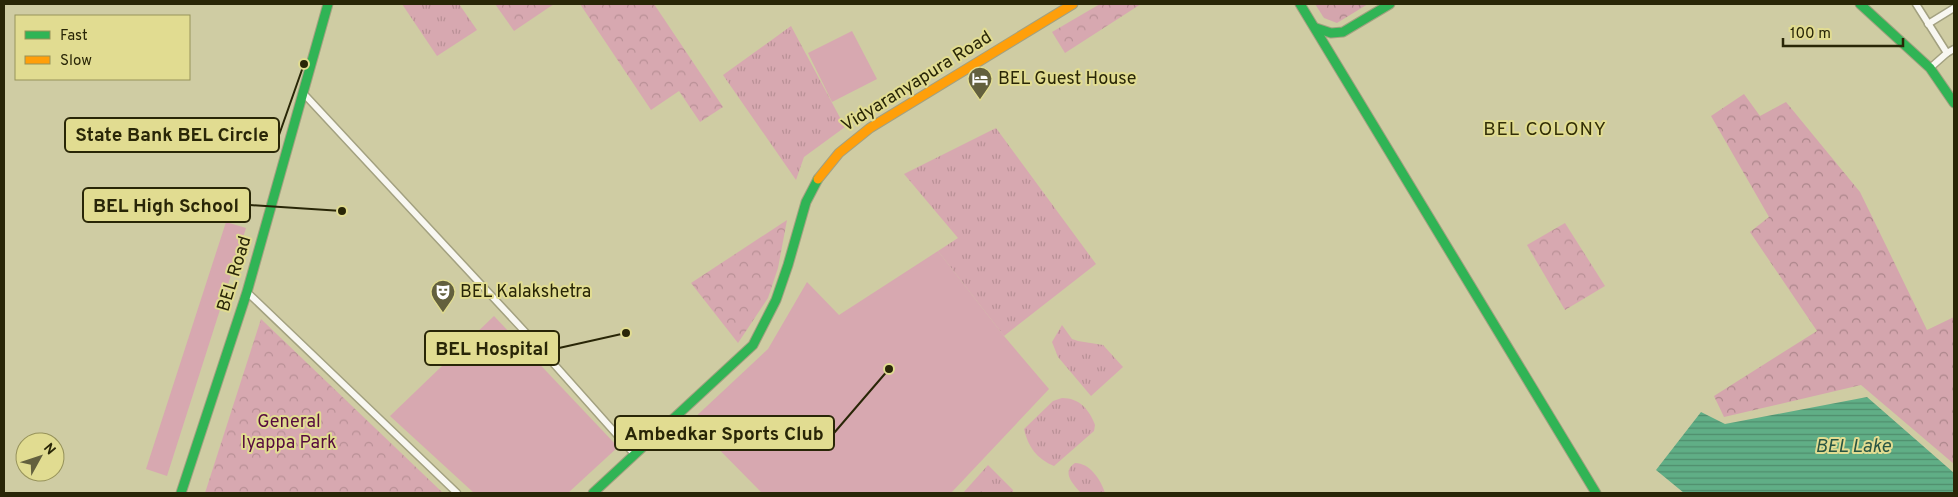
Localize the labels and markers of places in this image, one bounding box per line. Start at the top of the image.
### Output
hotel icon: BEL Guest House [967,66,993,100]
place label: BEL Guest House [998,68,1136,91]
callout: State Bank BEL Circle [65,118,279,152]
callout: BEL High School [83,188,250,222]
theatre icon: BEL Kalakshetra [430,279,456,313]
place label: BEL Kalakshetra [460,281,591,304]
callout: BEL Hospital [425,331,559,365]
callout: Ambedkar Sports Club [615,416,834,450]

